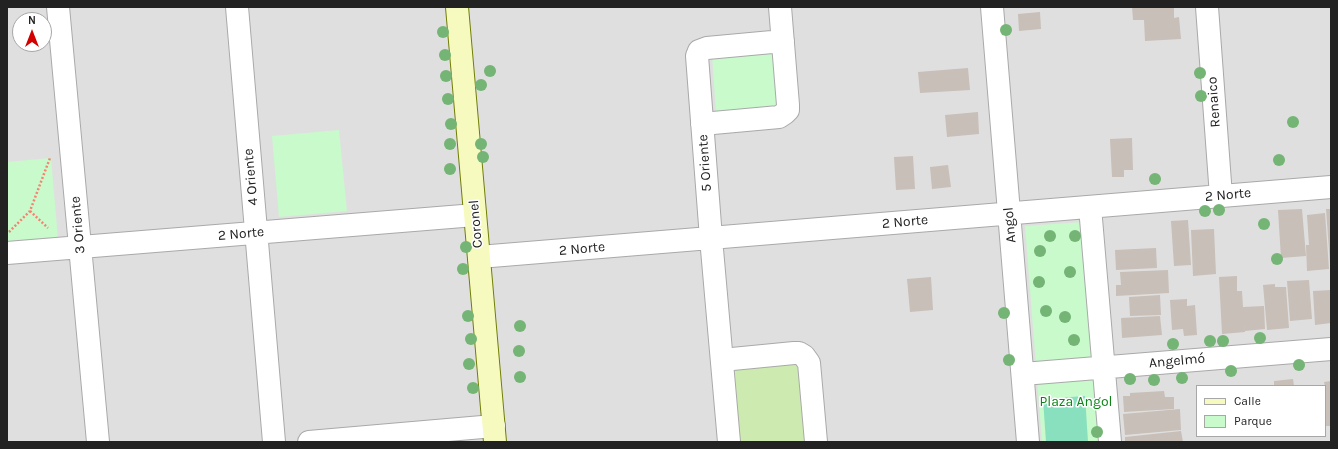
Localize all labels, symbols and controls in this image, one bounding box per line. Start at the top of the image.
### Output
north arrow [12,12,52,52]
text: N [28,14,36,27]
street label: Renaico [1204,76,1224,128]
street label: 5 Oriente [695,134,715,192]
street label: 4 Oriente [240,148,262,206]
street label: 2 Norte [1204,185,1252,205]
street label: 3 Oriente [67,195,89,255]
street label: Coronel [466,199,486,249]
street label: Angol [1000,206,1020,244]
street label: 2 Norte [881,212,929,232]
street label: 2 Norte [217,224,265,244]
street label: 2 Norte [558,239,606,259]
street label: Angelmó [1148,350,1206,372]
legend [1196,385,1326,437]
park label: Plaza Angol [1039,394,1113,410]
text: Calle [1234,394,1261,408]
text: Parque [1234,414,1272,428]

